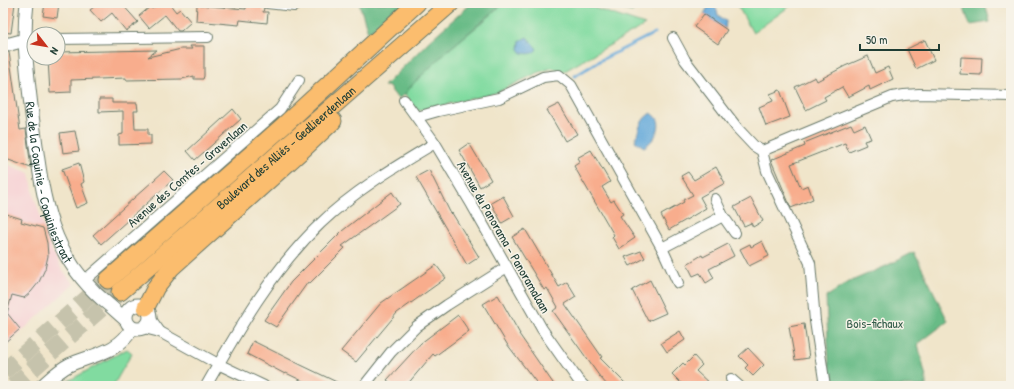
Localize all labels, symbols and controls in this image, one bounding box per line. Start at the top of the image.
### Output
north arrow [26,26,66,66]
scale bar [860,26,939,52]
text: 50 m [866,31,887,48]
text: N [47,45,62,57]
street label: Boulevard des Alliés - Geallieerdenlaan [212,81,360,213]
street label: Rue de la Coquinie - Coquiniestraat [22,101,78,267]
street label: Avenue des Comtes - Gravenlaan [123,117,251,231]
street label: Avenue du Panorama - Panoramalaan [453,158,555,317]
park label: Bois-fichaux [847,314,904,332]

